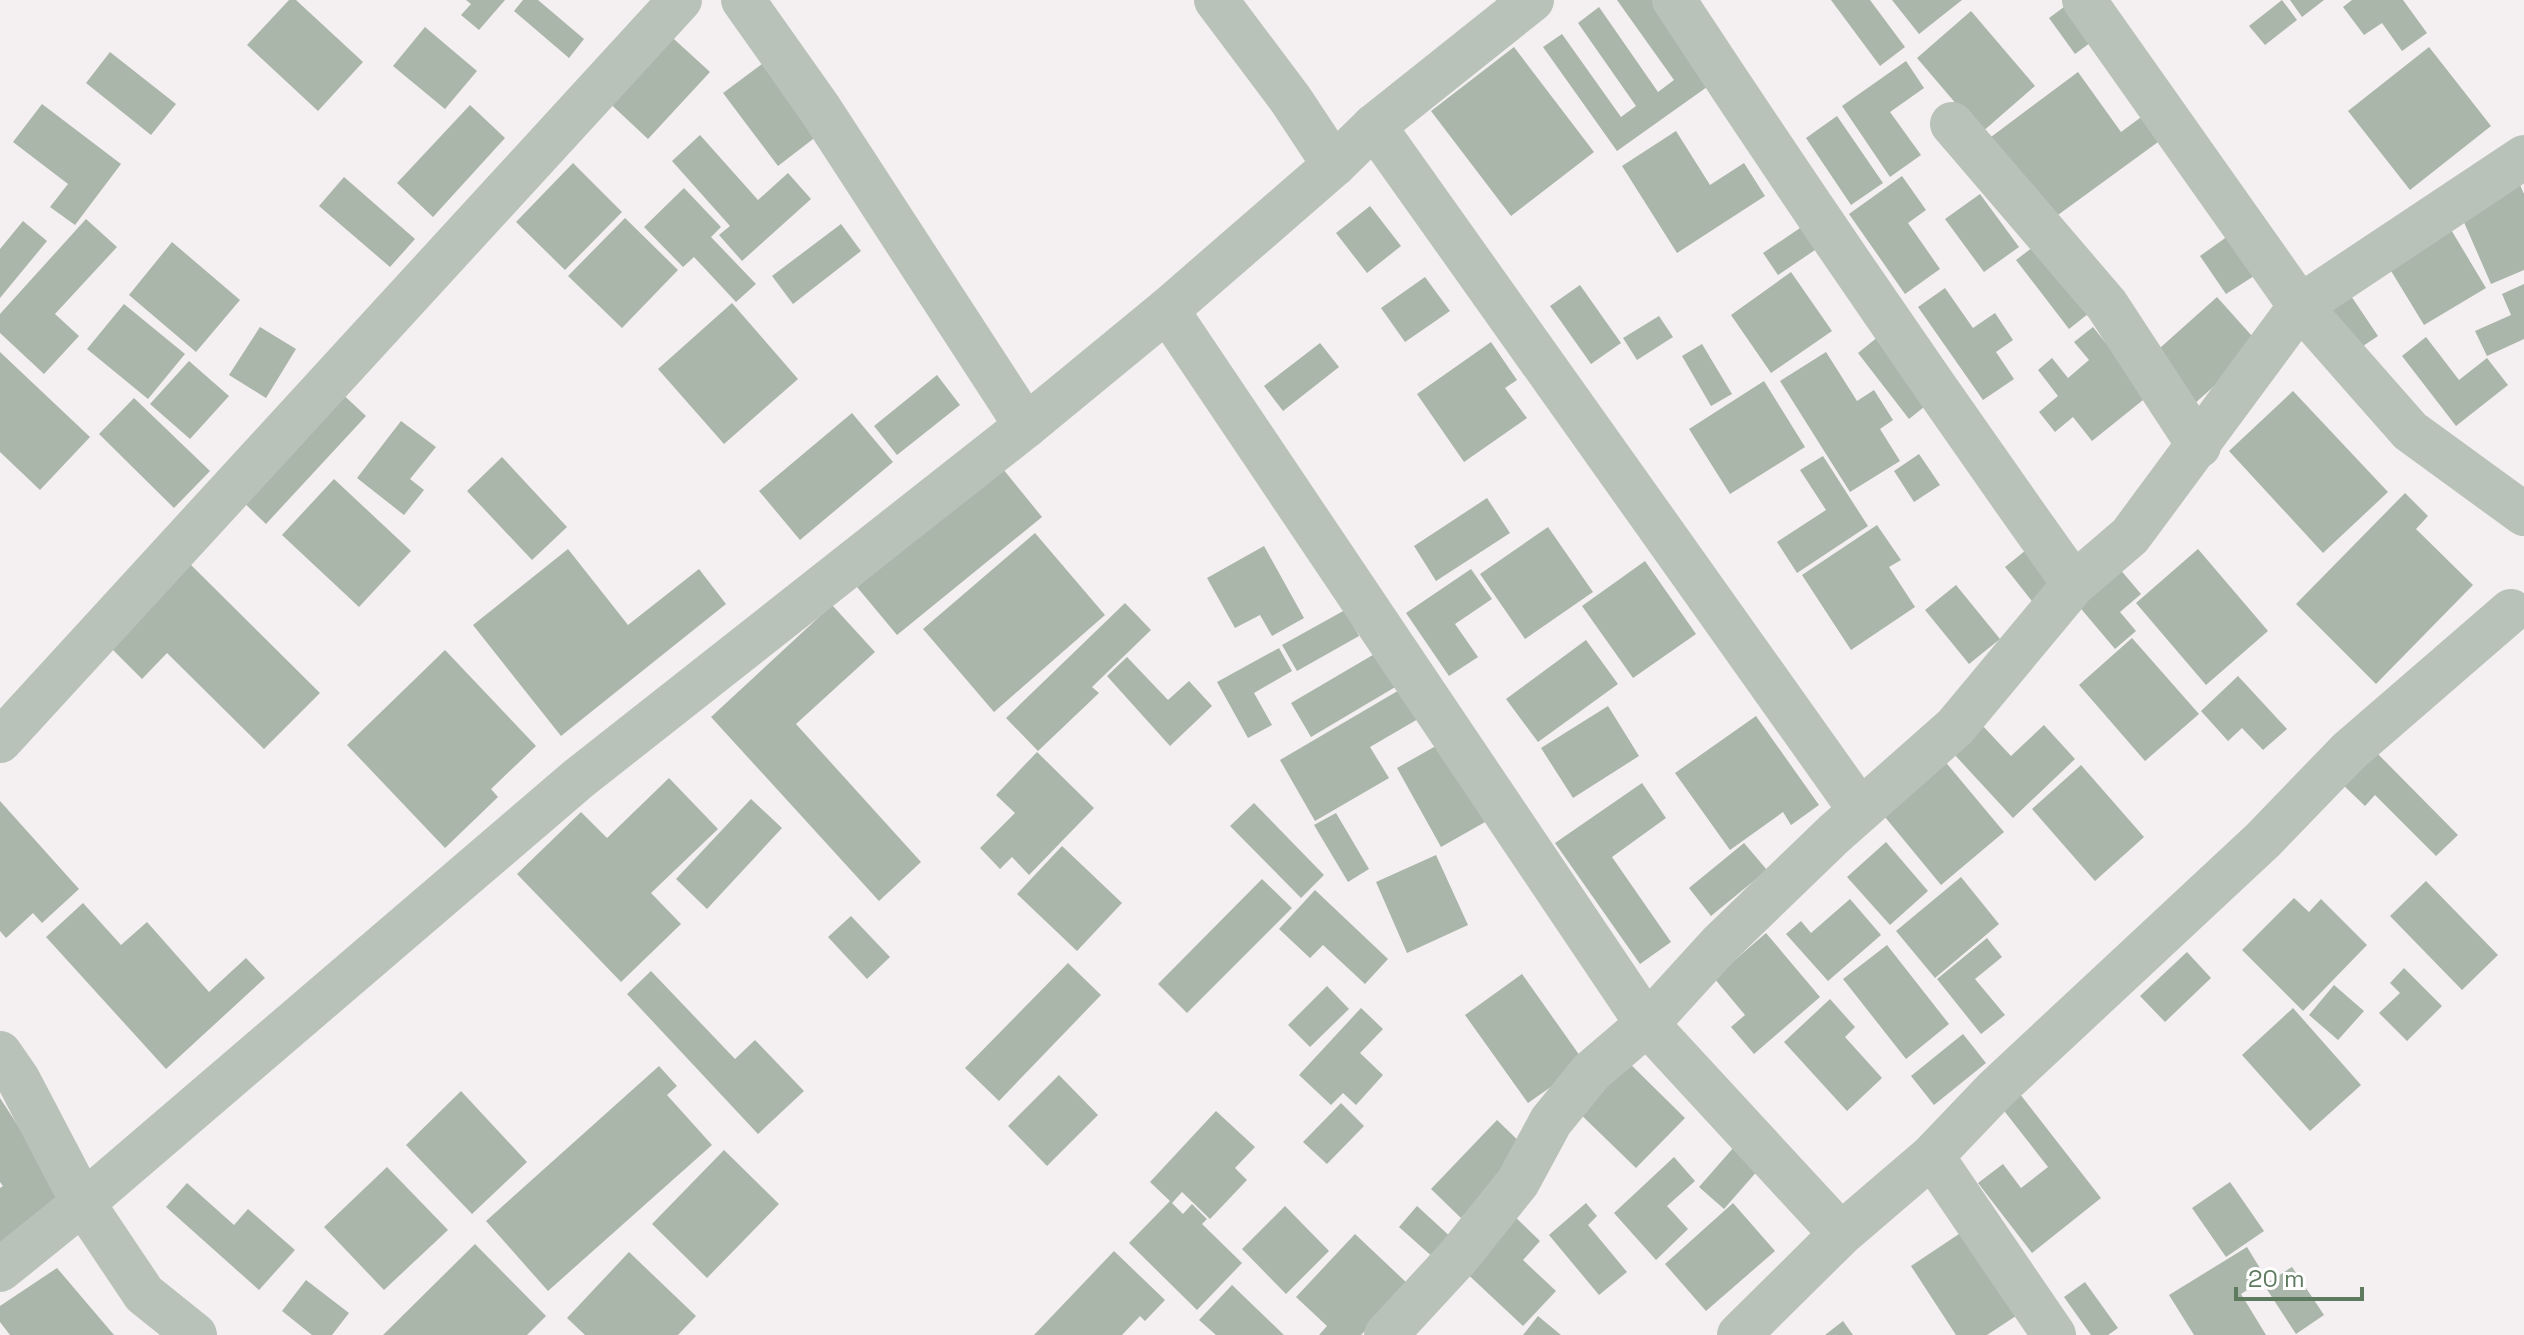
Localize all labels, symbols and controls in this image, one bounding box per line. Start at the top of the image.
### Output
scale bar [2236,1251,2362,1301]
text: 20 m [2248,1263,2305,1294]

